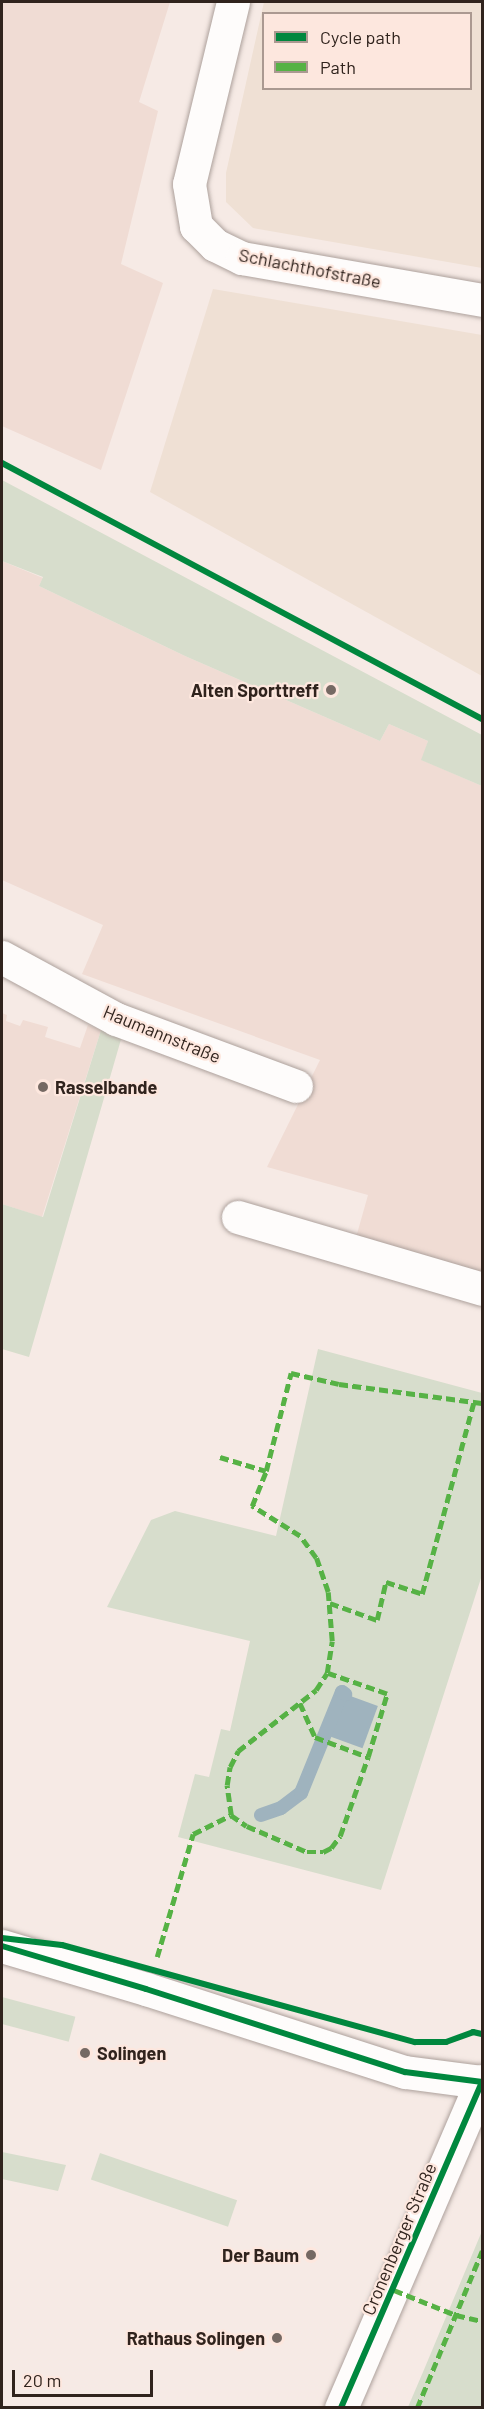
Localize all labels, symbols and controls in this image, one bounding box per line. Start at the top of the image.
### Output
legend [262,12,472,90]
text: Cycle path [320,26,401,48]
text: Path [320,56,356,78]
street label: Schlachthofstraße [237,244,383,292]
place label: Alten Sporttreff [191,679,319,701]
marker: Alten Sporttreff [324,683,338,697]
street label: Haumannstraße [100,1001,224,1067]
place label: Rasselbande [55,1076,157,1098]
marker: Rasselbande [36,1080,50,1094]
place label: Solingen [97,2042,166,2064]
marker: Solingen [78,2046,92,2060]
street label: Cronenberger Straße [357,2160,441,2318]
place label: Der Baum [222,2244,299,2266]
marker: Der Baum [304,2248,318,2262]
place label: Rathaus Solingen [127,2327,265,2349]
marker: Rathaus Solingen [270,2331,284,2345]
scale bar [15,2358,156,2396]
text: 20 m [23,2369,61,2391]

